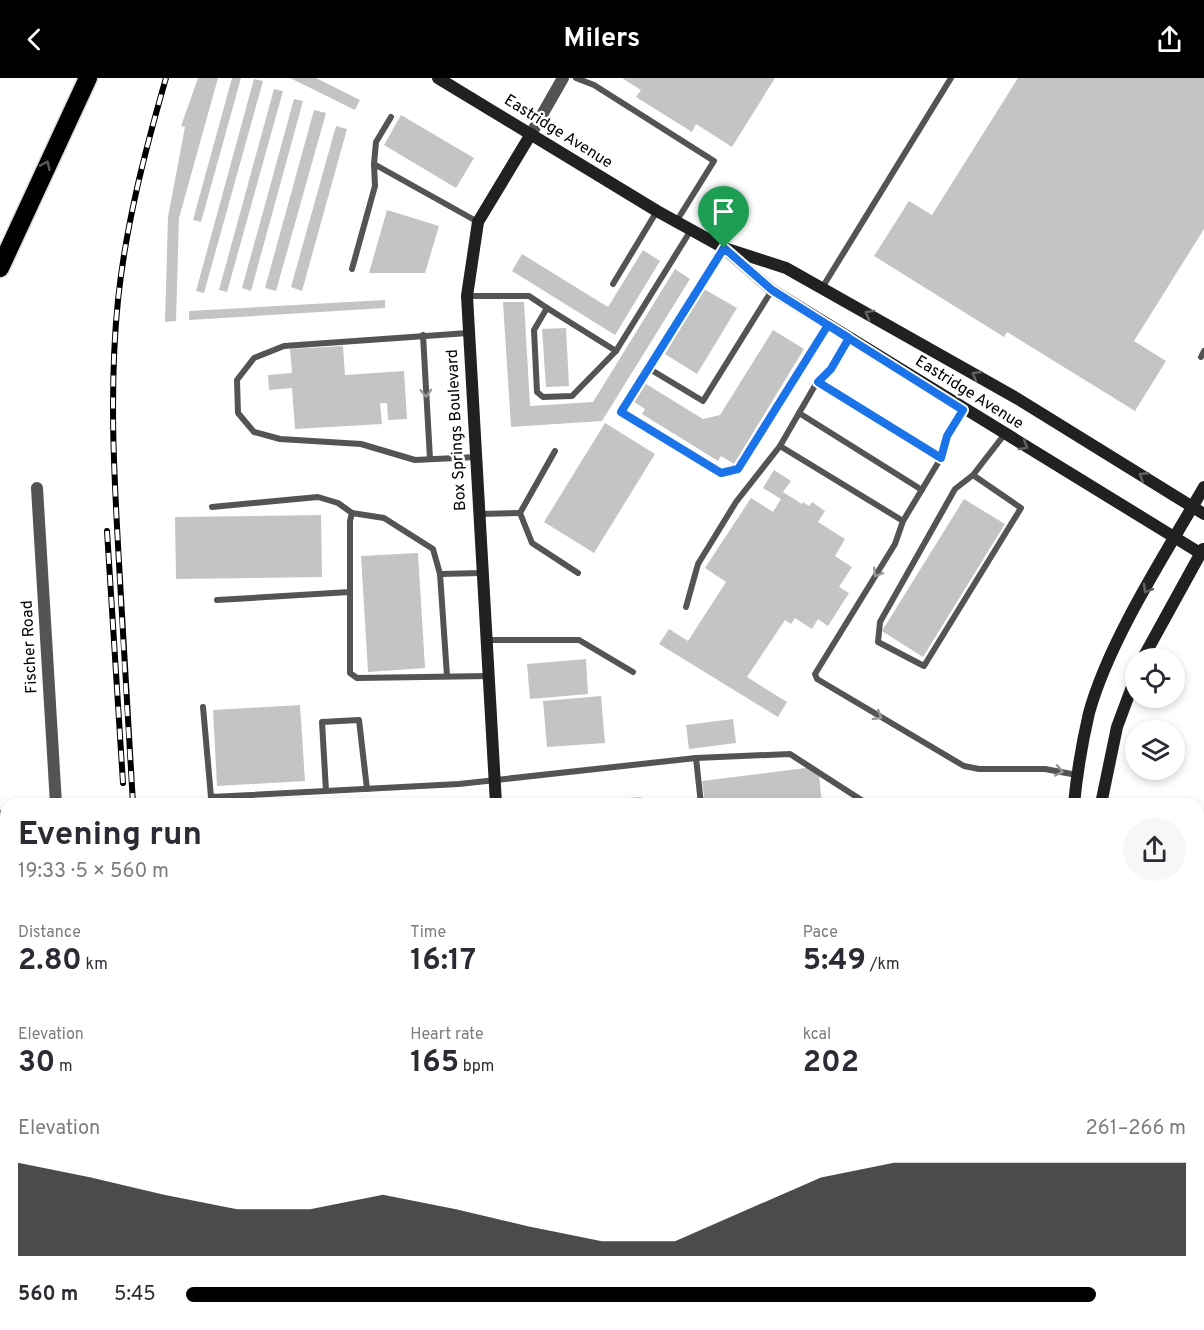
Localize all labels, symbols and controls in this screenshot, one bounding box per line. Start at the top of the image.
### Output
text: Milers [564,22,640,56]
icon: back [18,23,51,56]
icon: share [1153,23,1186,56]
street label: Eastridge Avenue [500,91,616,173]
one-way arrow [39,160,51,171]
pin [698,186,749,248]
icon: arrive [707,195,740,228]
one-way arrow [864,310,875,321]
street label: Box Springs Boulevard [443,349,471,511]
street label: Eastridge Avenue [911,352,1027,434]
one-way arrow [972,370,982,382]
one-way arrow [420,389,433,398]
one-way arrow [1018,439,1028,451]
one-way arrow [1139,471,1149,483]
one-way arrow [872,567,884,577]
one-way arrow [1142,583,1154,593]
street label: Fischer Road [18,600,42,694]
map controls [1125,648,1185,780]
button: locate [1125,648,1185,708]
one-way arrow [872,708,882,720]
button: layers [1125,720,1185,780]
one-way arrow [1054,764,1064,777]
text: Evening run [18,815,202,857]
button: share [1123,818,1186,881]
text: 19:33 · 5 × 560 m [18,859,169,885]
text: Distance [18,923,81,943]
text: Time [410,923,446,943]
text: Pace [803,923,838,943]
text: 2.80 [18,943,82,980]
text: 16:17 [410,943,476,980]
text: 5:49 [803,943,866,980]
text: km [82,955,108,975]
text: /km [866,955,900,975]
text: Elevation [18,1025,84,1045]
text: Heart rate [410,1025,484,1045]
text: kcal [803,1025,831,1045]
text: 30 [18,1045,55,1082]
text: 165 [410,1045,459,1082]
text: 202 [803,1045,859,1082]
text: m [55,1057,73,1077]
text: bpm [459,1057,494,1077]
text: Elevation [18,1116,100,1142]
text: 261–266 m [1086,1116,1186,1142]
text: 560 m [18,1282,78,1308]
text: 5:45 [114,1282,156,1308]

